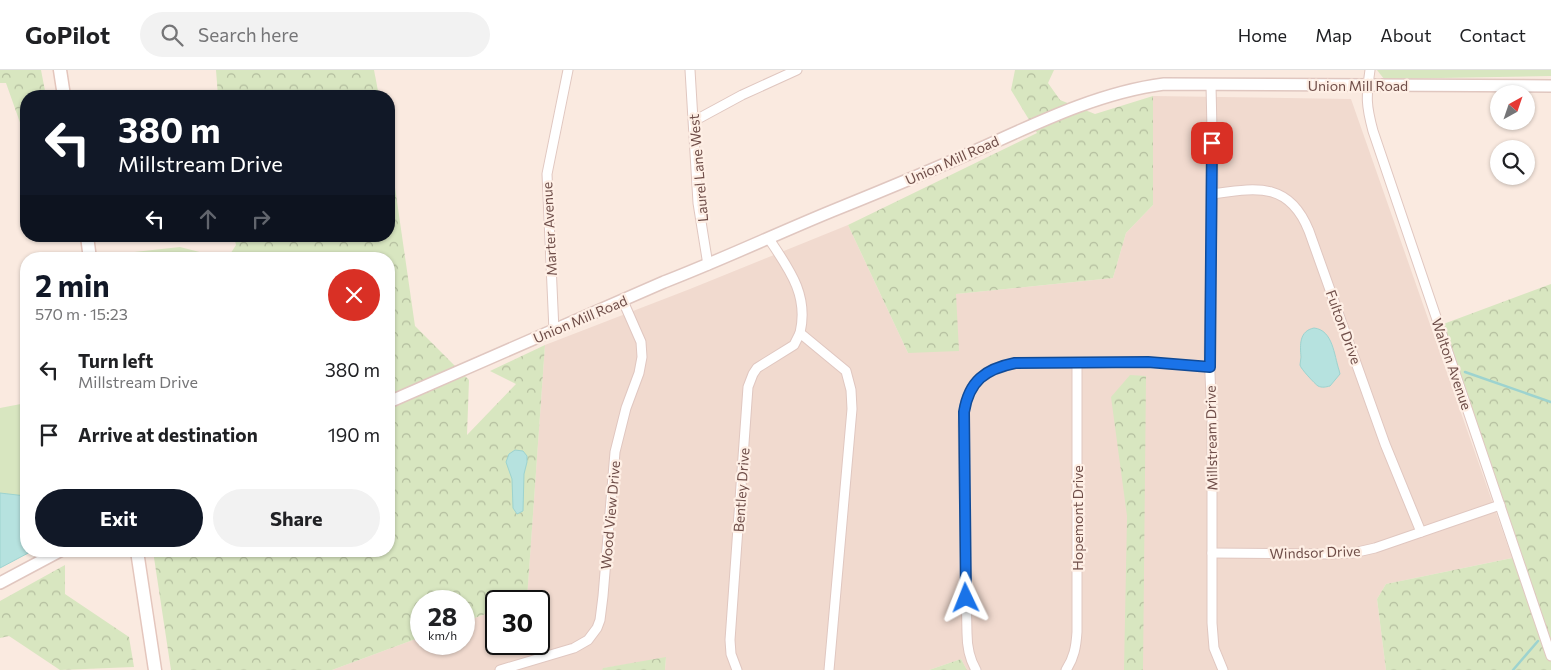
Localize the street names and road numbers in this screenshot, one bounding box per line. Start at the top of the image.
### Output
street label: Union Mill Road [1308,77,1408,94]
street label: Laurel Lane West [685,113,711,223]
street label: Union Mill Road [903,132,1001,188]
street label: Marter Avenue [538,182,560,276]
street label: Fulton Drive [1323,288,1365,366]
street label: Union Mill Road [530,292,630,346]
street label: Walton Avenue [1428,316,1476,412]
street label: Millstream Drive [1202,385,1220,491]
street label: Bentley Drive [730,447,752,533]
street label: Wood View Drive [597,460,623,570]
street label: Hopemont Drive [1069,465,1086,571]
street label: Windsor Drive [1269,542,1361,562]

